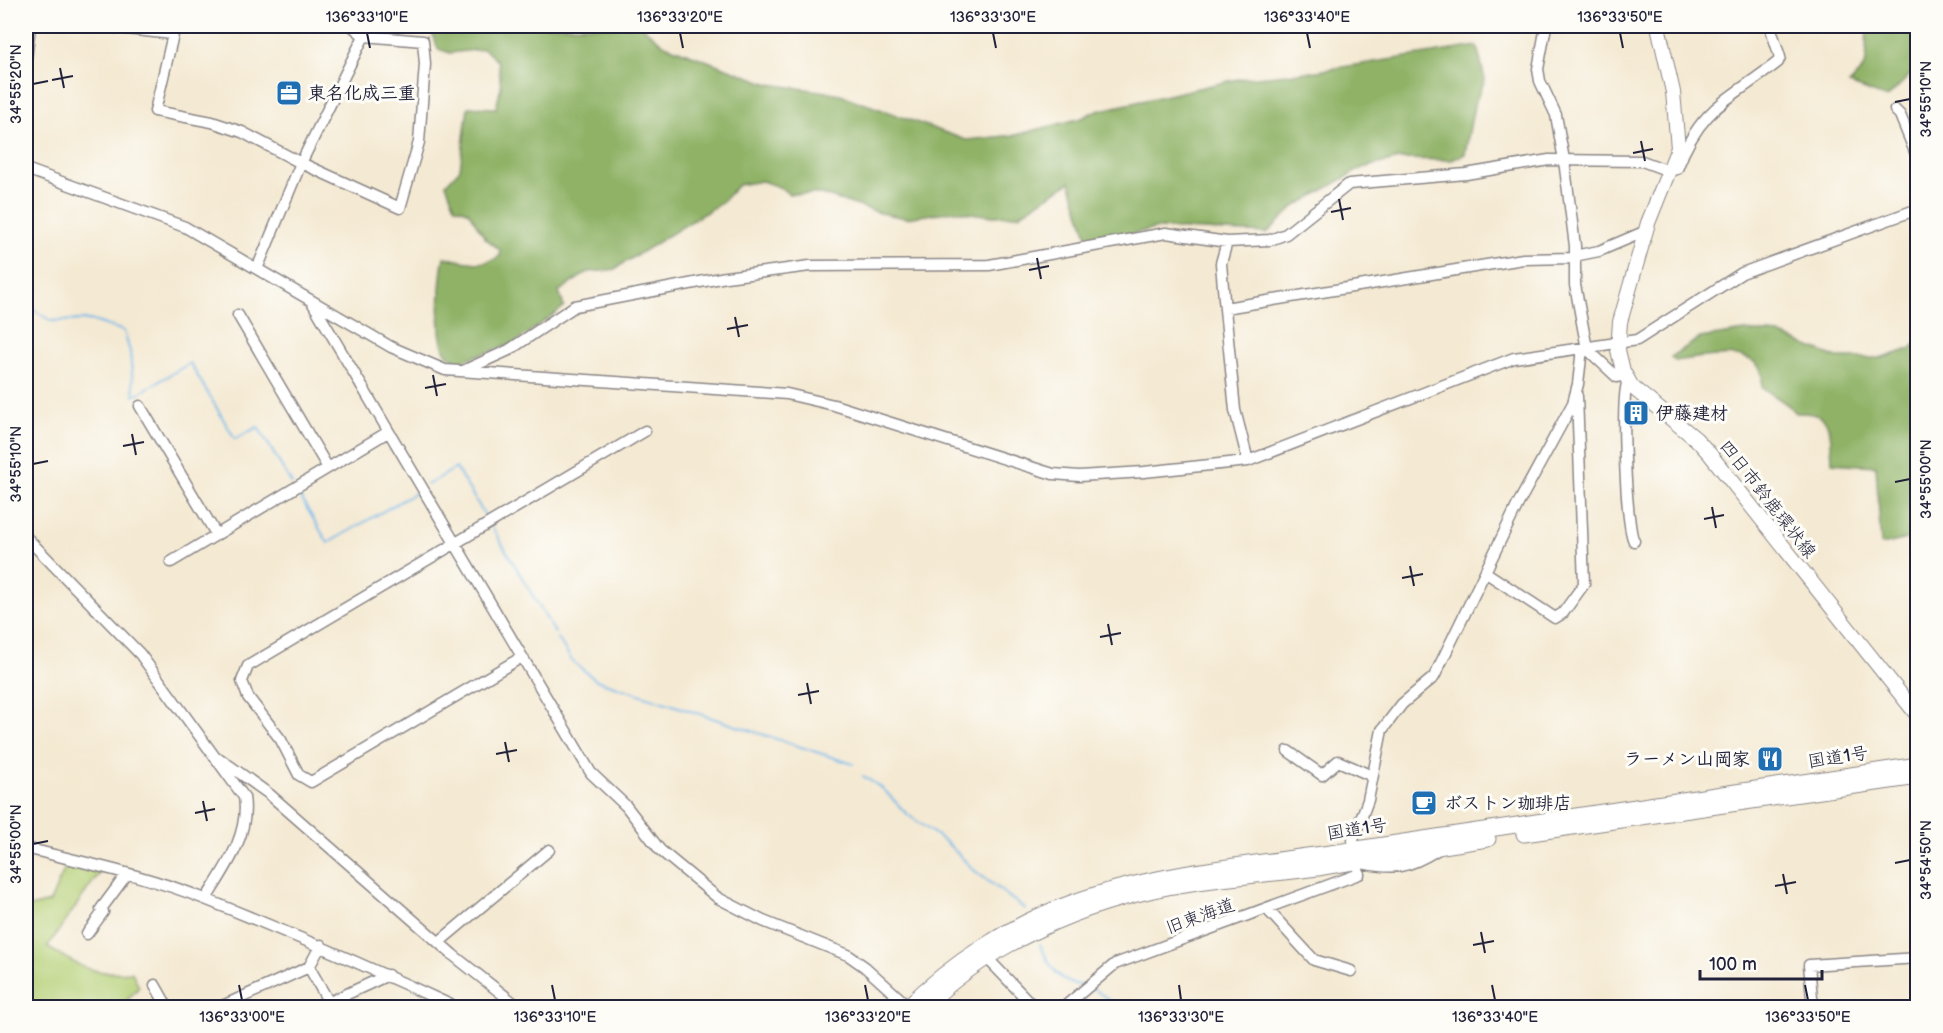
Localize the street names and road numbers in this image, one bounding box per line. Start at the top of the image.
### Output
street label: 四日市鈴鹿環状線 [1715,436,1820,563]
street label: 国道1号 [1806,742,1870,773]
street label: 国道1号 [1325,814,1389,845]
street label: 旧東海道 [1163,894,1238,939]

